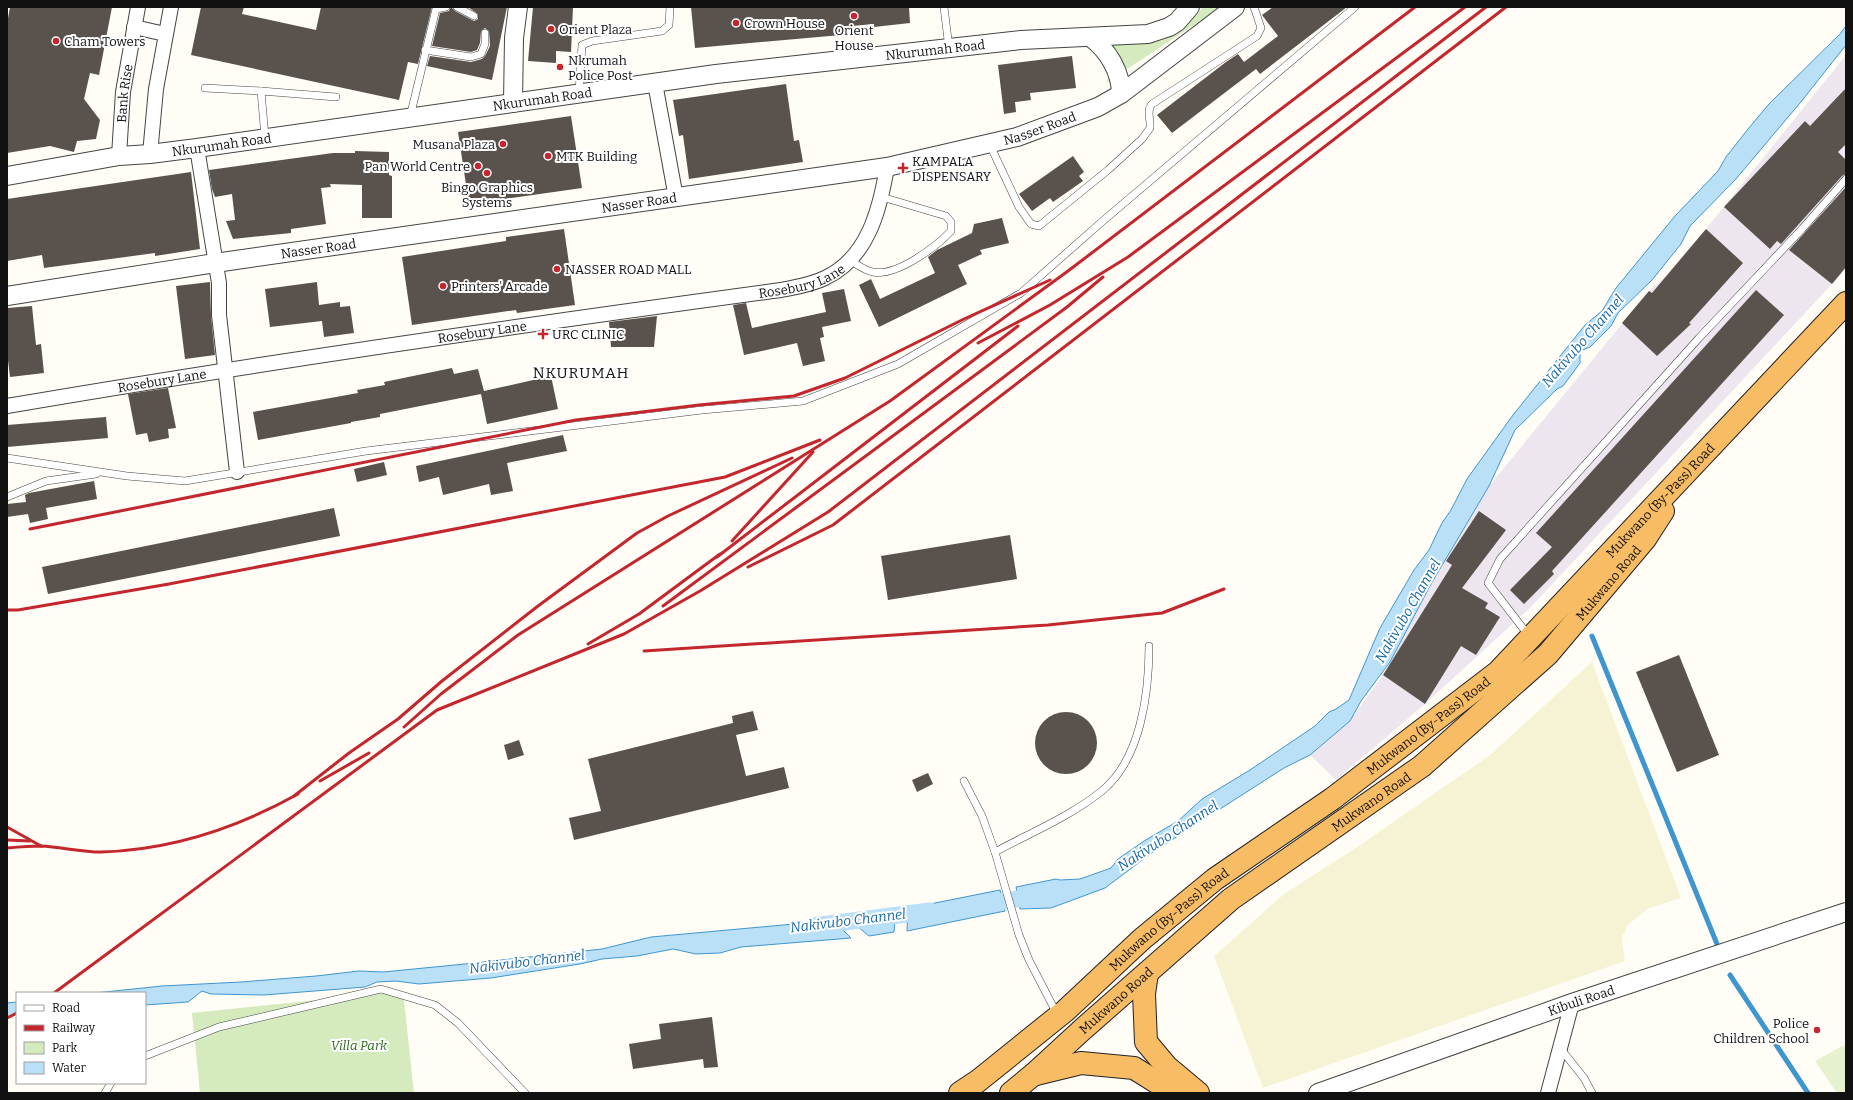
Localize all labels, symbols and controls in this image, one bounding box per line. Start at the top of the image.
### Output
marker: Orient House [849,11,859,21]
place label: Crown House [744,16,825,31]
marker: Crown House [731,18,741,28]
place label: Orient Plaza [559,22,632,37]
place label: Orient House [835,23,874,53]
marker: Orient Plaza [546,24,556,34]
place label: Cham Towers [64,34,145,49]
marker: Cham Towers [51,36,61,46]
street label: Nkurumah Road [885,37,986,63]
place label: Nkrumah Police Post [568,53,633,83]
marker: Nkrumah Police Post [555,62,565,72]
street label: Bank Rise [114,63,135,123]
street label: Nkurumah Road [492,84,593,113]
street label: Nasser Road [1002,108,1078,147]
street label: Nkurumah Road [171,130,272,159]
place label: Musana Plaza [412,137,495,152]
marker: Musana Plaza [498,139,508,149]
place label: MTK Building [556,149,637,164]
marker: MTK Building [543,151,553,161]
place label: KAMPALA DISPENSARY [912,154,992,184]
place label: Pan World Centre [365,159,470,174]
marker: Pan World Centre [473,161,483,171]
marker: KAMPALA DISPENSARY [897,162,909,174]
marker: Bingo Graphics Systems [482,168,492,178]
place label: Bingo Graphics Systems [441,180,533,210]
street label: Nasser Road [601,190,678,215]
street label: Nasser Road [280,235,357,261]
street label: Rosebury Lane [758,261,848,300]
place label: NASSER ROAD MALL [565,262,691,277]
marker: NASSER ROAD MALL [552,264,562,274]
place label: Printers' Arcade [451,279,548,294]
marker: Printers' Arcade [438,281,448,291]
water label: Nakivubo Channel [1538,291,1628,391]
street label: Rosebury Lane [437,318,528,345]
place label: URC CLINIC [552,327,624,342]
marker: URC CLINIC [537,328,549,340]
district label: NKURUMAH [533,364,629,382]
street label: Rosebury Lane [116,366,207,395]
street label: Mukwano (By-Pass) Road [1603,440,1718,561]
street label: Mukwano Road [1572,542,1644,623]
water label: Nakivubo Channel [1372,556,1445,666]
street label: Mukwano (By-Pass) Road [1363,673,1493,777]
street label: Mukwano Road [1329,769,1414,834]
water label: Nakivubo Channel [1115,797,1222,875]
street label: Mukwano (By-Pass) Road [1106,864,1231,973]
water label: Nakivubo Channel [789,905,907,937]
water label: Nakivubo Channel [468,946,586,978]
street label: Mukwano Road [1076,964,1156,1037]
street label: Kibuli Road [1546,982,1617,1018]
legend [16,992,146,1084]
text: Road [52,1001,80,1015]
place label: Police Children School [1713,1016,1809,1046]
text: Railway [52,1021,96,1035]
marker: Police Children School [1812,1025,1822,1035]
park label: Villa Park [331,1038,388,1053]
text: Park [52,1041,78,1055]
text: Water [52,1061,87,1075]

